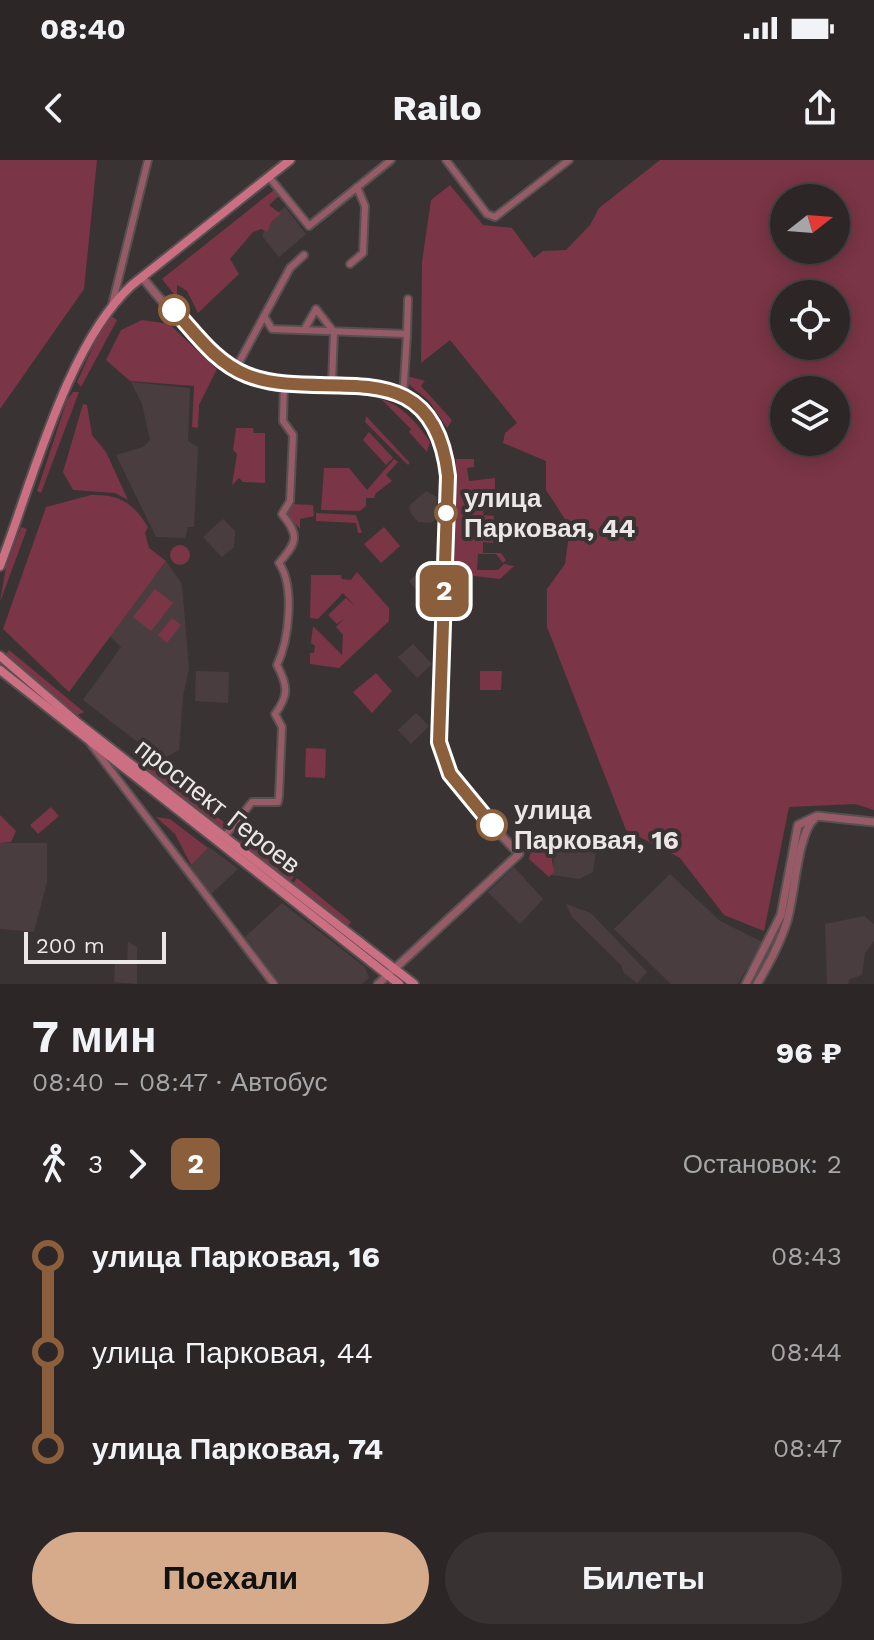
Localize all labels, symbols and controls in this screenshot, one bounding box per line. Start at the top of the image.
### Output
text: 08:40 [40,11,126,46]
icon: back [32,86,76,130]
icon: share [798,86,842,130]
text: Railo [392,87,482,129]
north arrow [770,184,850,264]
map controls [770,184,850,456]
button: locate [770,280,850,360]
unlabelled marker [159,295,189,325]
button: layers [770,376,850,456]
place label: улица Парковая, 44 [464,483,636,543]
marker: улица Парковая, 44 [435,502,457,524]
line badge: 2 [418,565,470,617]
text: 2 [436,574,452,607]
street label: проспект Героев [130,732,306,880]
place label: улица Парковая, 16 [514,795,679,855]
marker: улица Парковая, 16 [477,810,507,840]
scale bar [24,928,166,964]
text: 200 m [36,933,105,958]
text: 7 мин [32,1011,156,1063]
text: 96 ₽ [776,1035,842,1070]
text: 08:40 – 08:47 · Автобус [32,1067,328,1097]
icon: walk [32,1142,76,1186]
icon: forward [115,1142,159,1186]
text: 2 [187,1147,204,1180]
text: 3 [88,1149,103,1179]
text: Остановок: 2 [683,1149,842,1179]
text: улица Парковая, 16 [92,1239,380,1274]
text: 08:43 [771,1241,842,1271]
text: улица Парковая, 44 [92,1335,373,1370]
text: 08:44 [770,1337,842,1367]
text: улица Парковая, 74 [92,1431,383,1466]
text: 08:47 [773,1433,842,1463]
button: Поехали [32,1532,429,1624]
button: Билеты [445,1532,842,1624]

